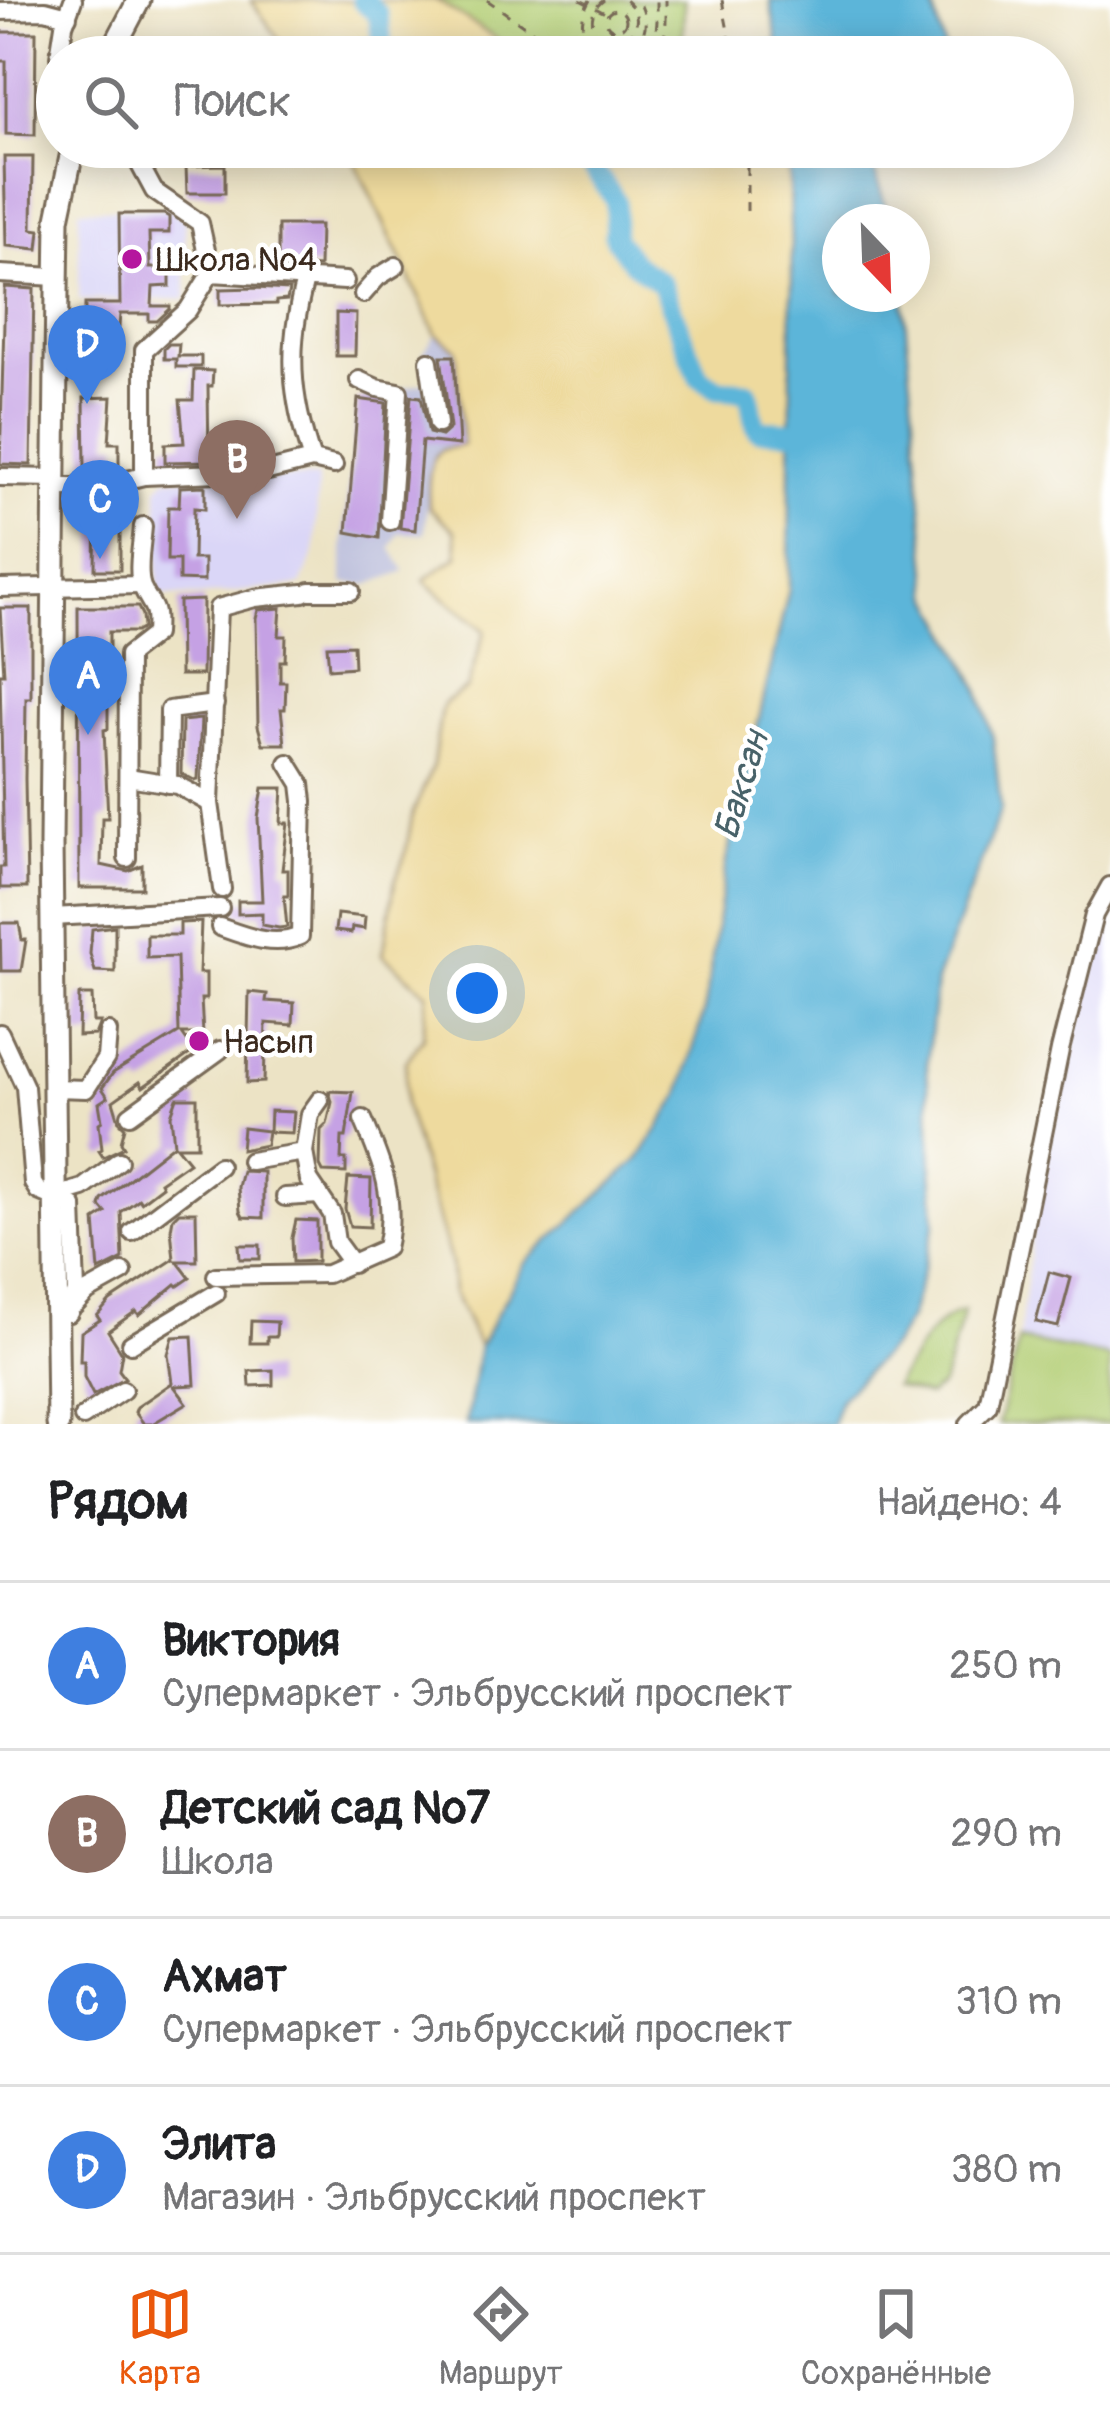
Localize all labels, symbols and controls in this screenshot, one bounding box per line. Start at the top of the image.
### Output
search box [36,36,1074,168]
icon: search [78,69,144,135]
text: Поиск [174,74,291,130]
north arrow [822,204,930,312]
place label: Школа №4 [156,240,317,281]
marker: Школа №4 [119,246,145,272]
pin: D [48,305,126,404]
pin: B [198,420,276,519]
pin: C [61,460,139,559]
pin: A [49,636,127,735]
water label: Баксан [704,723,780,845]
your location [447,963,507,1023]
place label: Насып [223,1022,314,1063]
marker: Насып [186,1028,212,1054]
text: Рядом [48,1470,189,1534]
text: Найдено: 4 [876,1478,1062,1527]
text: Виктория [162,1613,340,1669]
text: A [74,1641,100,1690]
text: 250 m [949,1641,1062,1690]
text: Супермаркет · Эльбрусский проспект [162,1669,792,1718]
text: Детский сад №7 [162,1781,490,1837]
text: B [76,1809,98,1858]
text: 290 m [950,1809,1062,1858]
text: Школа [162,1837,274,1886]
text: Ахмат [162,1949,287,2005]
text: C [75,1977,99,2026]
text: 310 m [955,1977,1062,2026]
text: Супермаркет · Эльбрусский проспект [162,2005,792,2054]
text: Элита [162,2117,276,2173]
text: D [75,2145,99,2194]
text: 380 m [951,2145,1062,2194]
text: Магазин · Эльбрусский проспект [162,2173,706,2222]
tab: Карта [119,2281,201,2394]
tab: Маршрут [439,2281,563,2394]
tab: Сохранённые [801,2281,991,2394]

